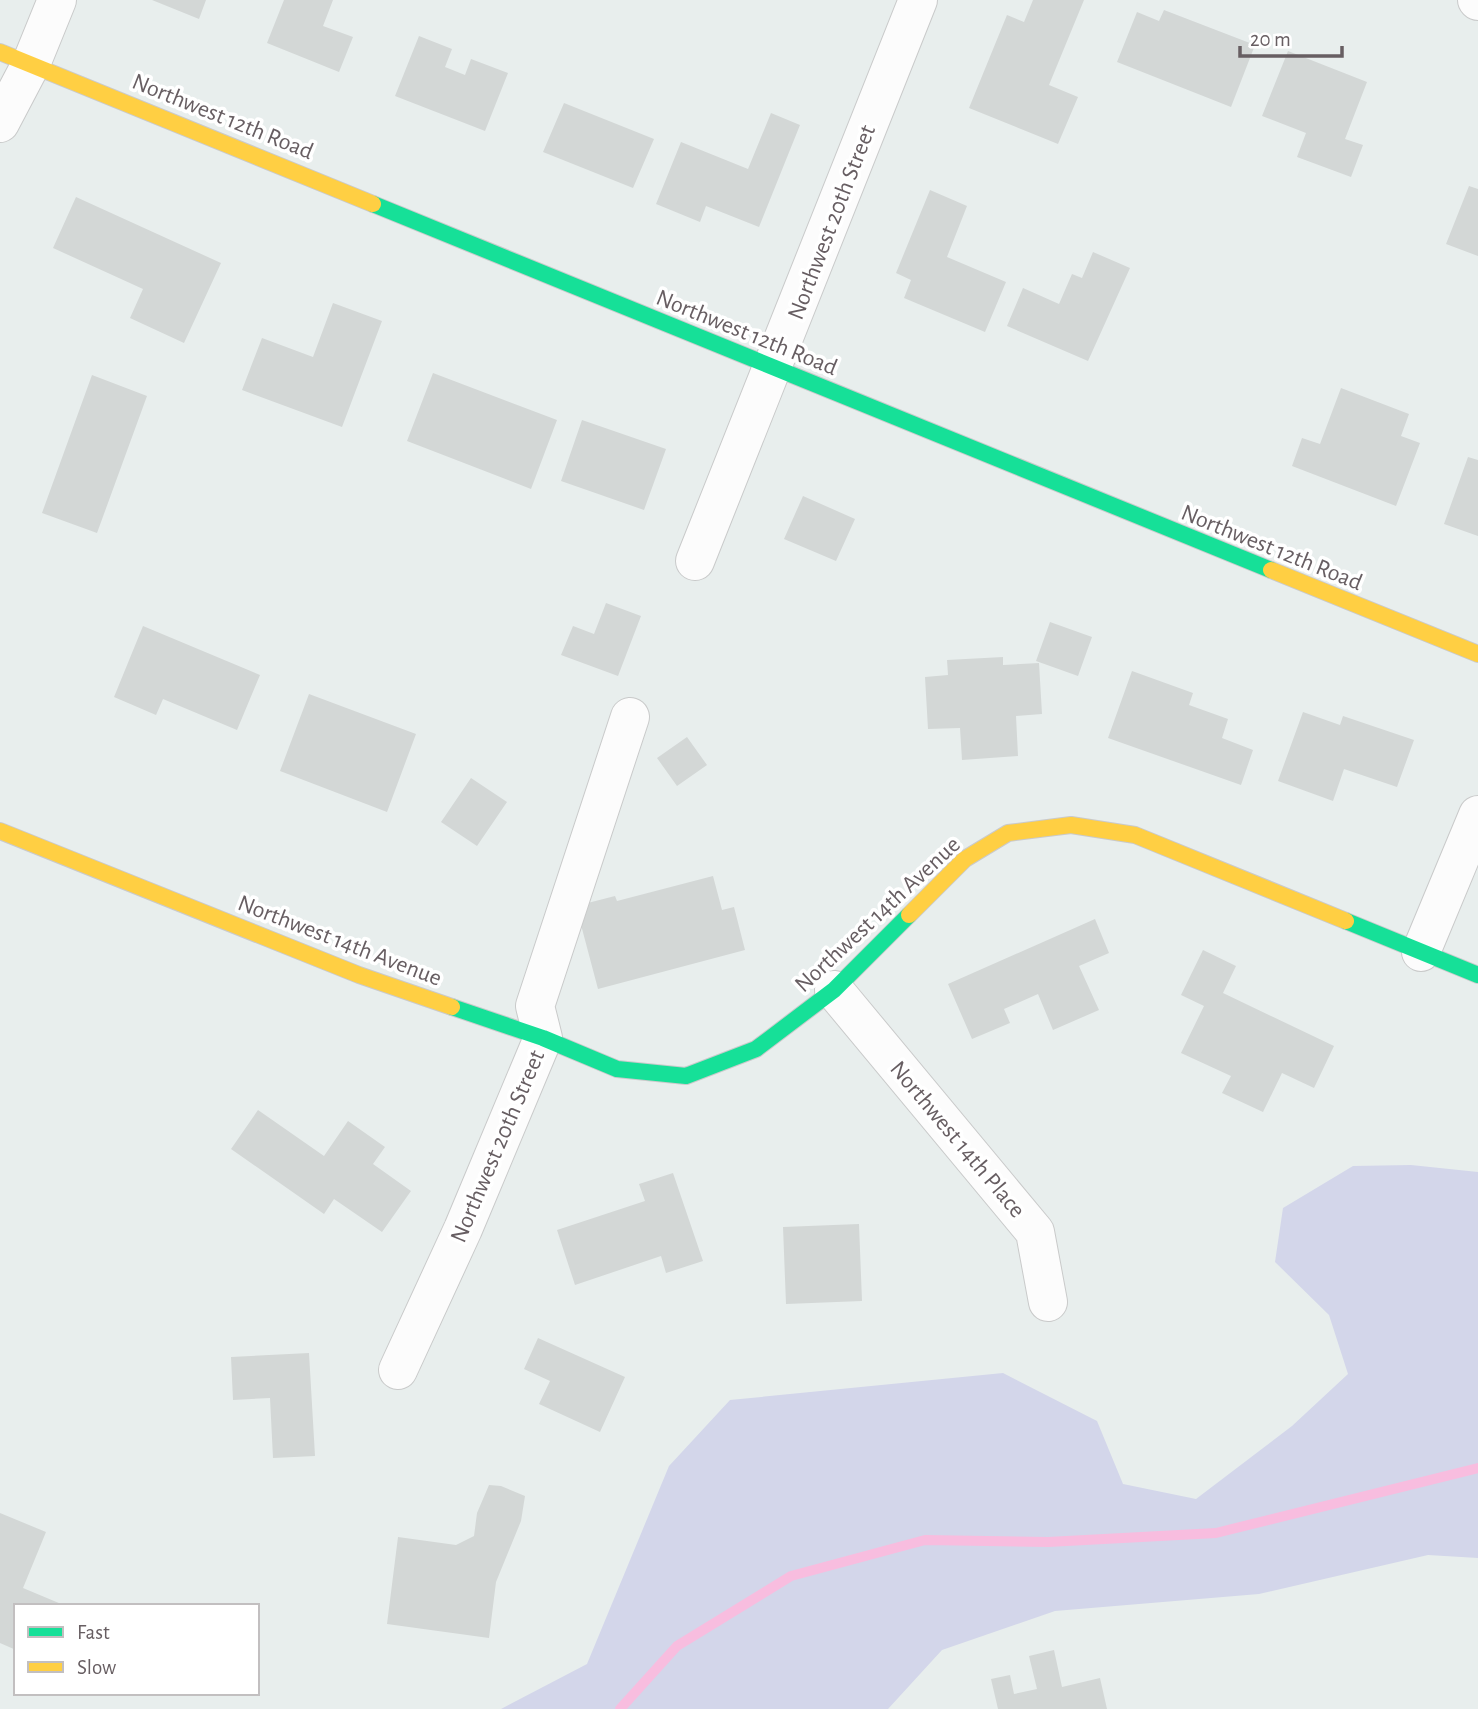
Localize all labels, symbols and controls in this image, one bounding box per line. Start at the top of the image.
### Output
scale bar [1240,14,1342,58]
text: 20 m [1250,29,1291,50]
street label: Northwest 12th Road [129,70,317,164]
street label: Northwest 20th Street [784,121,880,323]
street label: Northwest 12th Road [653,286,841,380]
street label: Northwest 12th Road [1178,501,1366,595]
street label: Northwest 14th Avenue [790,832,965,997]
street label: Northwest 14th Avenue [234,891,445,991]
street label: Northwest 20th Street [447,1046,549,1246]
street label: Northwest 14th Place [885,1057,1029,1222]
legend [14,1604,259,1695]
text: Fast [77,1622,110,1643]
text: Slow [77,1657,116,1678]

